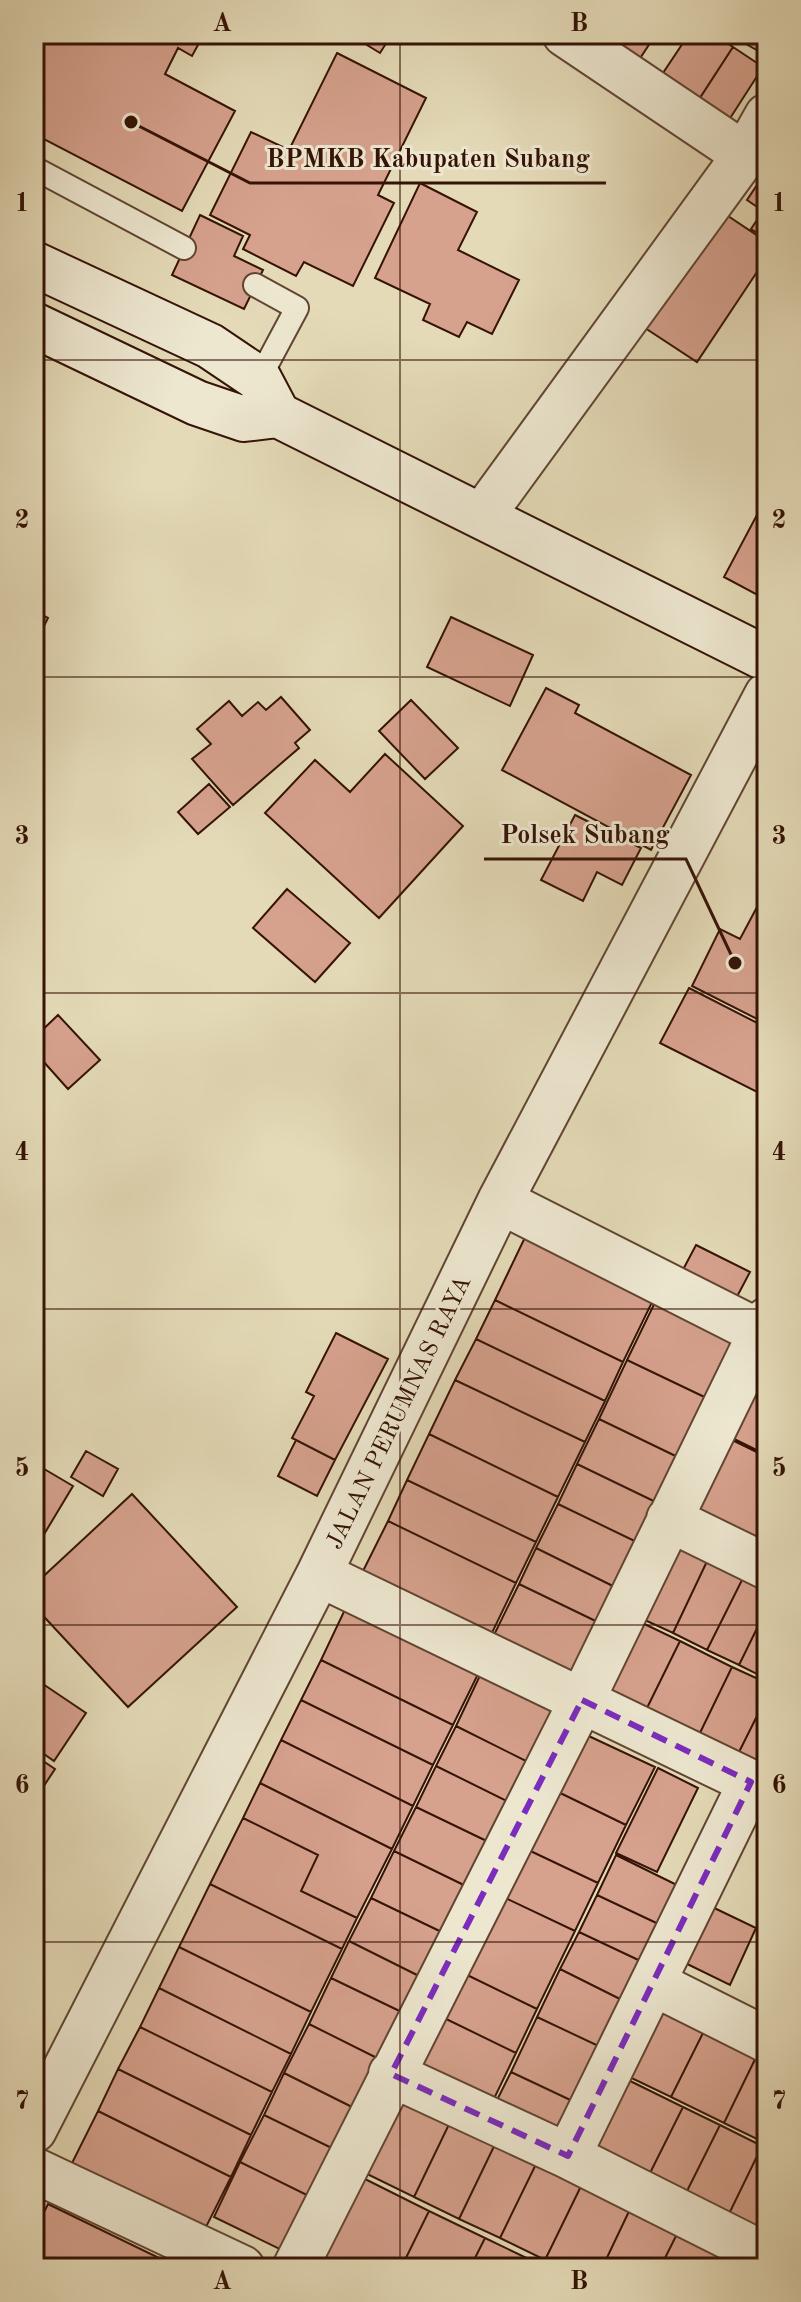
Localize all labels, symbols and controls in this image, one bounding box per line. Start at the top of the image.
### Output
text: A [212,11,232,37]
text: B [570,11,588,37]
callout: BPMKB Kabupaten Subang [250,133,606,183]
text: BPMKB Kabupaten Subang [266,147,591,173]
text: 1 [14,191,30,217]
text: 1 [771,191,787,217]
text: 2 [14,508,30,534]
text: 2 [771,508,787,534]
callout: Polsek Subang [484,809,686,859]
text: Polsek Subang [500,823,670,849]
text: 3 [14,824,30,850]
text: 3 [771,824,787,850]
text: 4 [14,1140,30,1166]
text: 4 [771,1140,787,1166]
street label: JALAN PERUMNAS RAYA [323,1272,477,1553]
text: 5 [14,1456,30,1482]
text: 5 [771,1456,787,1482]
text: 6 [14,1773,30,1799]
text: 6 [771,1773,787,1799]
text: 7 [14,2089,30,2115]
text: 7 [771,2089,787,2115]
text: A [212,2269,232,2295]
text: B [570,2269,588,2295]

